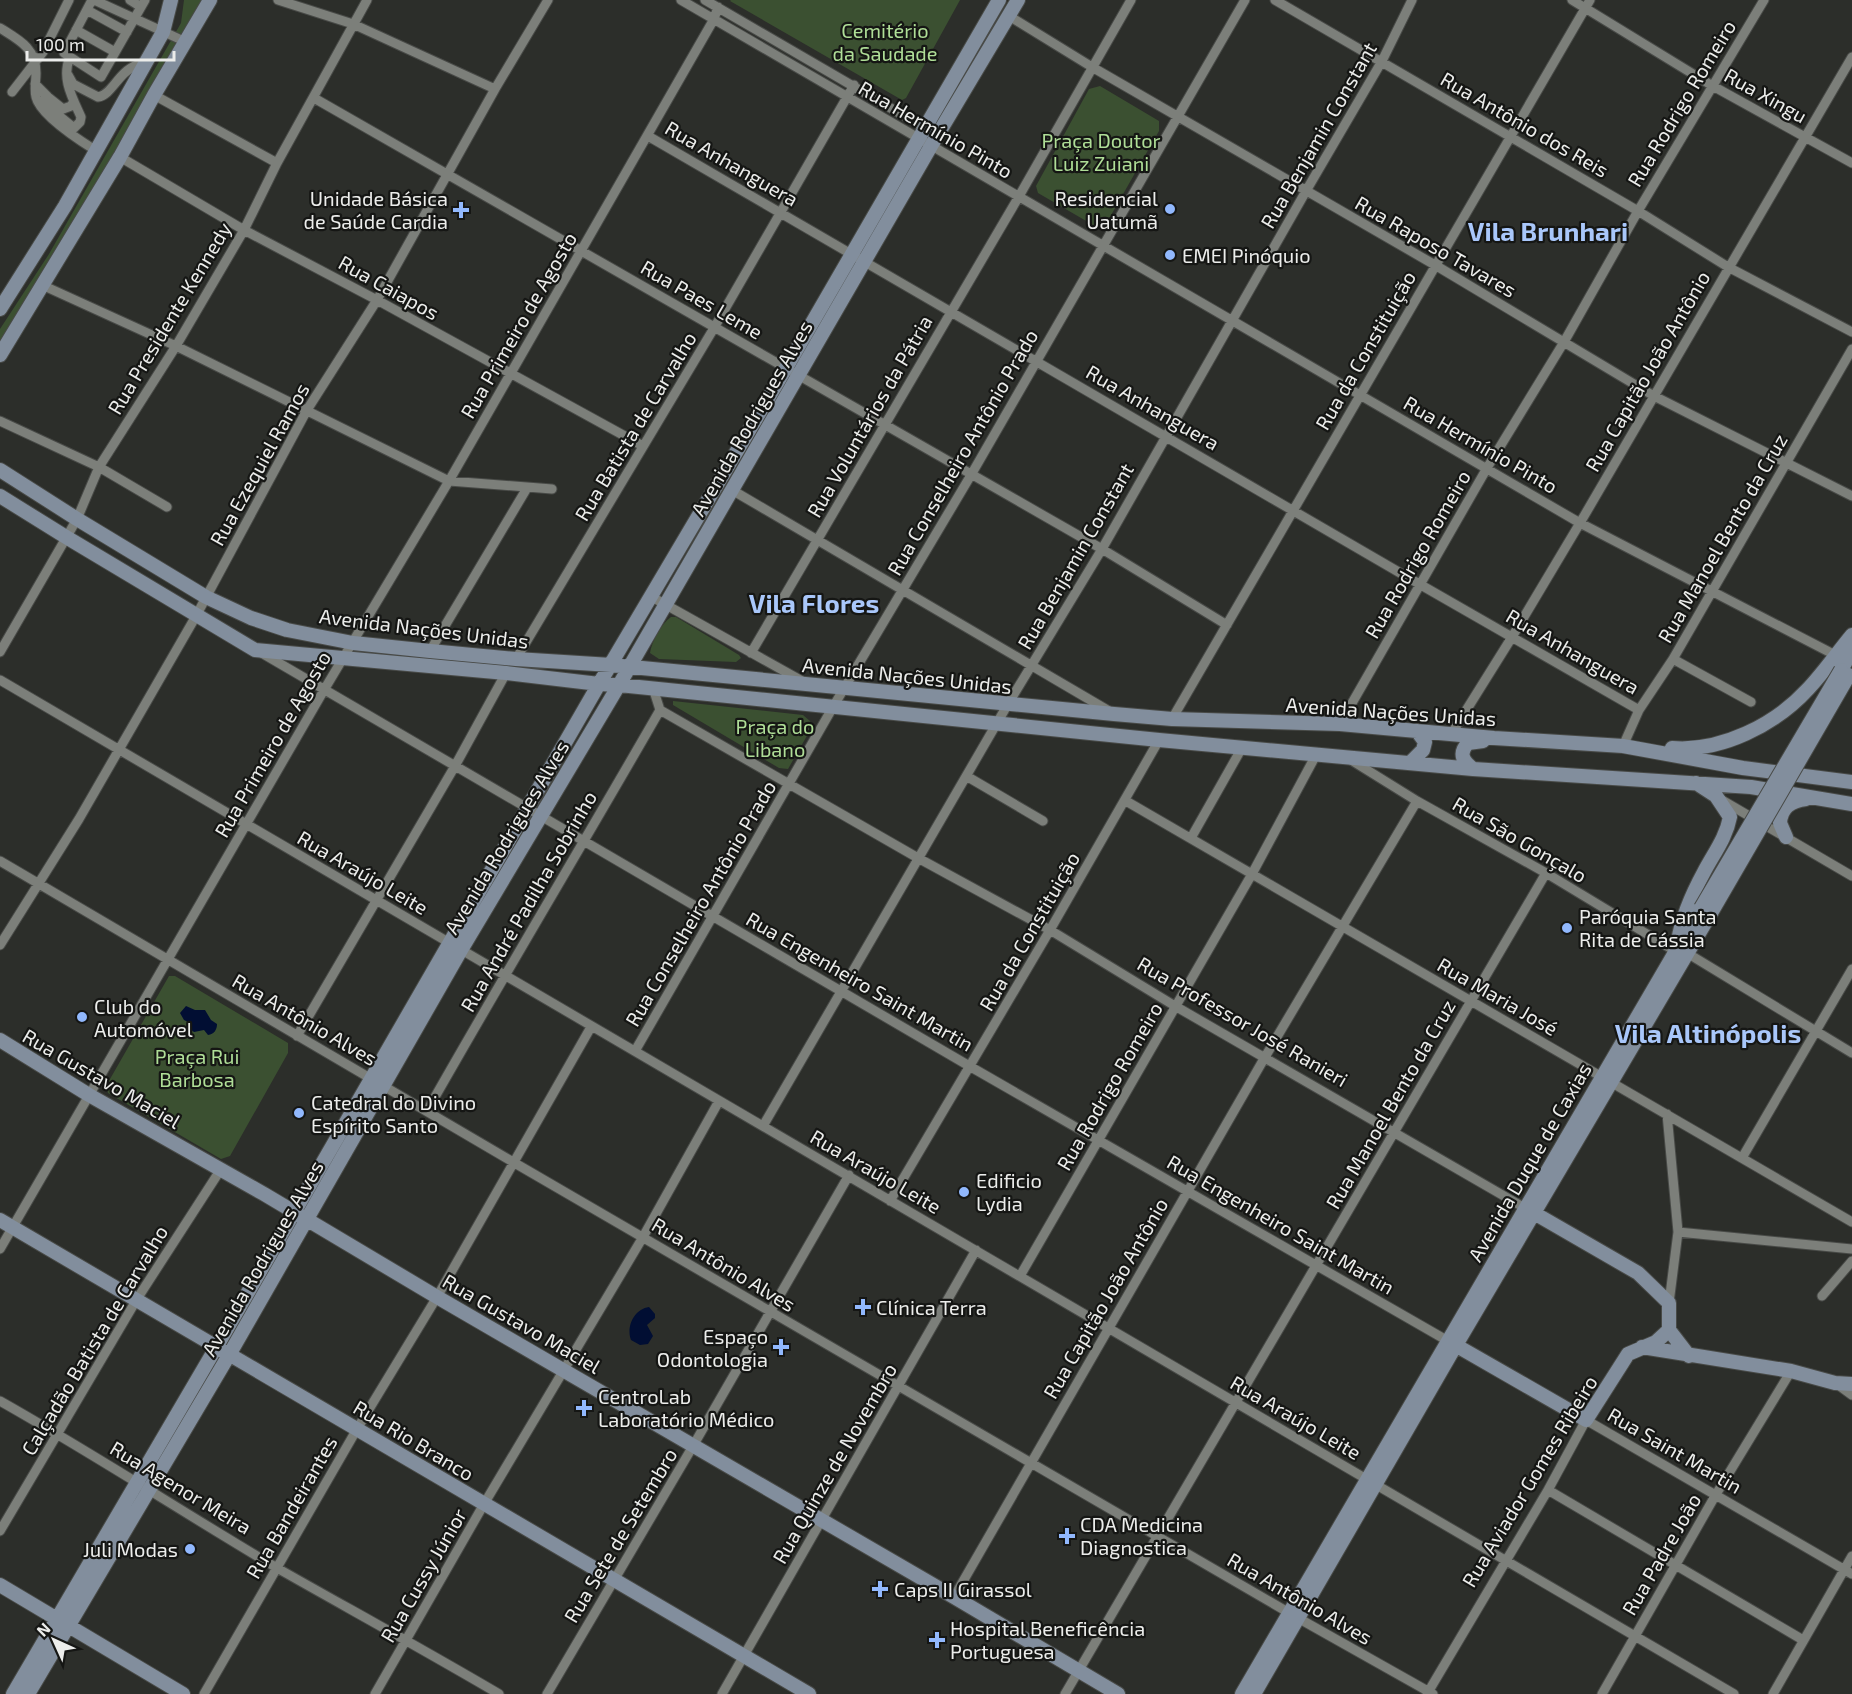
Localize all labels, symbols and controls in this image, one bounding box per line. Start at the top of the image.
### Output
street label: Rua Rodrigo Romeiro [1622,15,1740,191]
park label: Cemitério da Saudade [832,18,938,65]
scale bar [27,24,174,62]
text: 100 m [36,33,85,55]
street label: Rua Benjamin Constant [1255,37,1381,232]
street label: Rua Xingu [1721,63,1811,127]
street label: Rua Antônio dos Reis [1437,66,1613,182]
street label: Rua Hermínio Pinto [855,75,1017,183]
street label: Rua Anhanguera [661,115,803,211]
park label: Praça Doutor Luiz Zuiani [1041,128,1161,175]
place label: Unidade Básica de Saúde Cardia [303,186,448,233]
place label: Residencial Uatumã [1054,186,1158,233]
street label: Rua Raposo Tavares [1351,190,1521,302]
marker: Unidade Básica de Saúde Cardia [452,201,470,219]
marker: Residencial Uatumã [1163,202,1177,216]
district label: Vila Brunhari [1468,215,1628,246]
street label: Rua Presidente Kennedy [102,217,236,418]
street label: Rua Primeiro de Agosto [455,228,581,422]
place label: EMEI Pinóquio [1182,243,1311,267]
marker: EMEI Pinóquio [1163,248,1177,262]
street label: Rua Caiapos [335,250,443,324]
street label: Rua Paes Leme [637,254,767,344]
street label: Rua da Constituição [1310,266,1421,434]
street label: Rua Capitão João Antônio [1580,266,1714,476]
street label: Rua Voluntários da Pátria [801,311,937,521]
street label: Avenida Rodrigues Alves [685,316,817,520]
street label: Rua Conselheiro Antônio Prado [882,325,1042,579]
street label: Rua Batista de Carvalho [569,327,701,525]
street label: Rua Anhanguera [1082,359,1224,455]
street label: Rua Ezequiel Ramos [204,379,314,549]
street label: Rua Hermínio Pinto [1400,390,1562,498]
street label: Rua Manoel Bento da Cruz [1652,429,1792,647]
street label: Rua Benjamin Constant [1012,458,1138,653]
street label: Rua Rodrigo Romeiro [1359,466,1475,642]
district label: Vila Flores [749,587,879,618]
street label: Avenida Nações Unidas [318,603,530,654]
street label: Rua Anhanguera [1502,603,1644,699]
street label: Rua Primeiro de Agosto [209,647,335,841]
street label: Avenida Nações Unidas [801,652,1013,699]
street label: Avenida Nações Unidas [1285,692,1497,731]
park label: Praça do Libano [736,714,814,761]
street label: Avenida Rodrigues Alves [439,736,573,938]
street label: Rua Conselheiro Antônio Prado [620,776,780,1030]
street label: Rua André Padilha Sobrinho [455,786,601,1016]
street label: Rua São Gonçalo [1448,791,1591,888]
street label: Rua Araújo Leite [293,825,433,919]
street label: Rua da Constituição [974,847,1085,1015]
place label: Paróquia Santa Rita de Cássia [1579,904,1716,951]
street label: Rua Engenheiro Saint Martin [742,906,978,1056]
marker: Paróquia Santa Rita de Cássia [1560,921,1574,935]
street label: Rua Professor José Ranieri [1134,951,1352,1091]
street label: Rua Maria José [1434,952,1562,1040]
street label: Rua Antônio Alves [228,968,382,1070]
place label: Club do Automóvel [94,994,193,1041]
street label: Rua Manoel Bento da Cruz [1320,995,1460,1213]
street label: Rua Rodrigo Romeiro [1051,998,1167,1174]
marker: Club do Automóvel [75,1010,89,1024]
district label: Vila Altinópolis [1615,1017,1801,1048]
street label: Rua Gustavo Maciel [19,1023,185,1133]
park label: Praça Rui Barbosa [155,1044,239,1091]
street label: Avenida Duque de Caxias [1462,1059,1596,1265]
place label: Catedral do Divino Espírito Santo [311,1090,476,1137]
marker: Catedral do Divino Espírito Santo [292,1106,306,1120]
street label: Rua Araújo Leite [806,1124,946,1218]
street label: Rua Engenheiro Saint Martin [1163,1149,1399,1299]
street label: Avenida Rodrigues Alves [196,1156,328,1360]
place label: Edificio Lydia [976,1168,1042,1215]
marker: Edificio Lydia [957,1185,971,1199]
street label: Rua Capitão João Antônio [1038,1193,1172,1403]
street label: Rua Antônio Alves [648,1212,800,1316]
street label: Calçadão Batista de Carvalho [16,1221,173,1460]
street label: Rua Gustavo Maciel [439,1268,605,1378]
place label: Clínica Terra [876,1295,987,1319]
marker: Clínica Terra [854,1298,872,1316]
place label: Espaço Odontologia [657,1324,768,1371]
marker: Espaço Odontologia [772,1338,790,1356]
street label: Rua Quinze de Novembro [767,1359,901,1567]
street label: Rua Araújo Leite [1226,1370,1366,1464]
street label: Rua Aviador Gomes Ribeiro [1456,1371,1602,1591]
place label: CentroLab Laboratório Médico [598,1384,774,1431]
street label: Rua Rio Branco [349,1395,479,1485]
marker: CentroLab Laboratório Médico [575,1399,593,1417]
street label: Rua Saint Martin [1604,1402,1746,1498]
street label: Rua Bandeirantes [240,1432,342,1582]
street label: Rua Agenor Meira [106,1435,256,1539]
street label: Rua Sete de Setembro [558,1444,682,1626]
street label: Rua Padre João [1617,1489,1705,1619]
street label: Rua Cussy Júnior [375,1504,471,1646]
place label: CDA Medicina Diagnostica [1080,1512,1203,1559]
marker: CDA Medicina Diagnostica [1058,1527,1076,1545]
place label: Juli Modas [83,1537,178,1561]
marker: Juli Modas [183,1542,197,1556]
street label: Rua Antônio Alves [1223,1547,1377,1649]
place label: Caps II Girassol [894,1577,1032,1601]
marker: Caps II Girassol [871,1580,889,1598]
north arrow [24,1610,84,1670]
place label: Hospital Beneficência Portuguesa [950,1616,1145,1663]
text: N [32,1618,54,1640]
marker: Hospital Beneficência Portuguesa [928,1631,946,1649]

